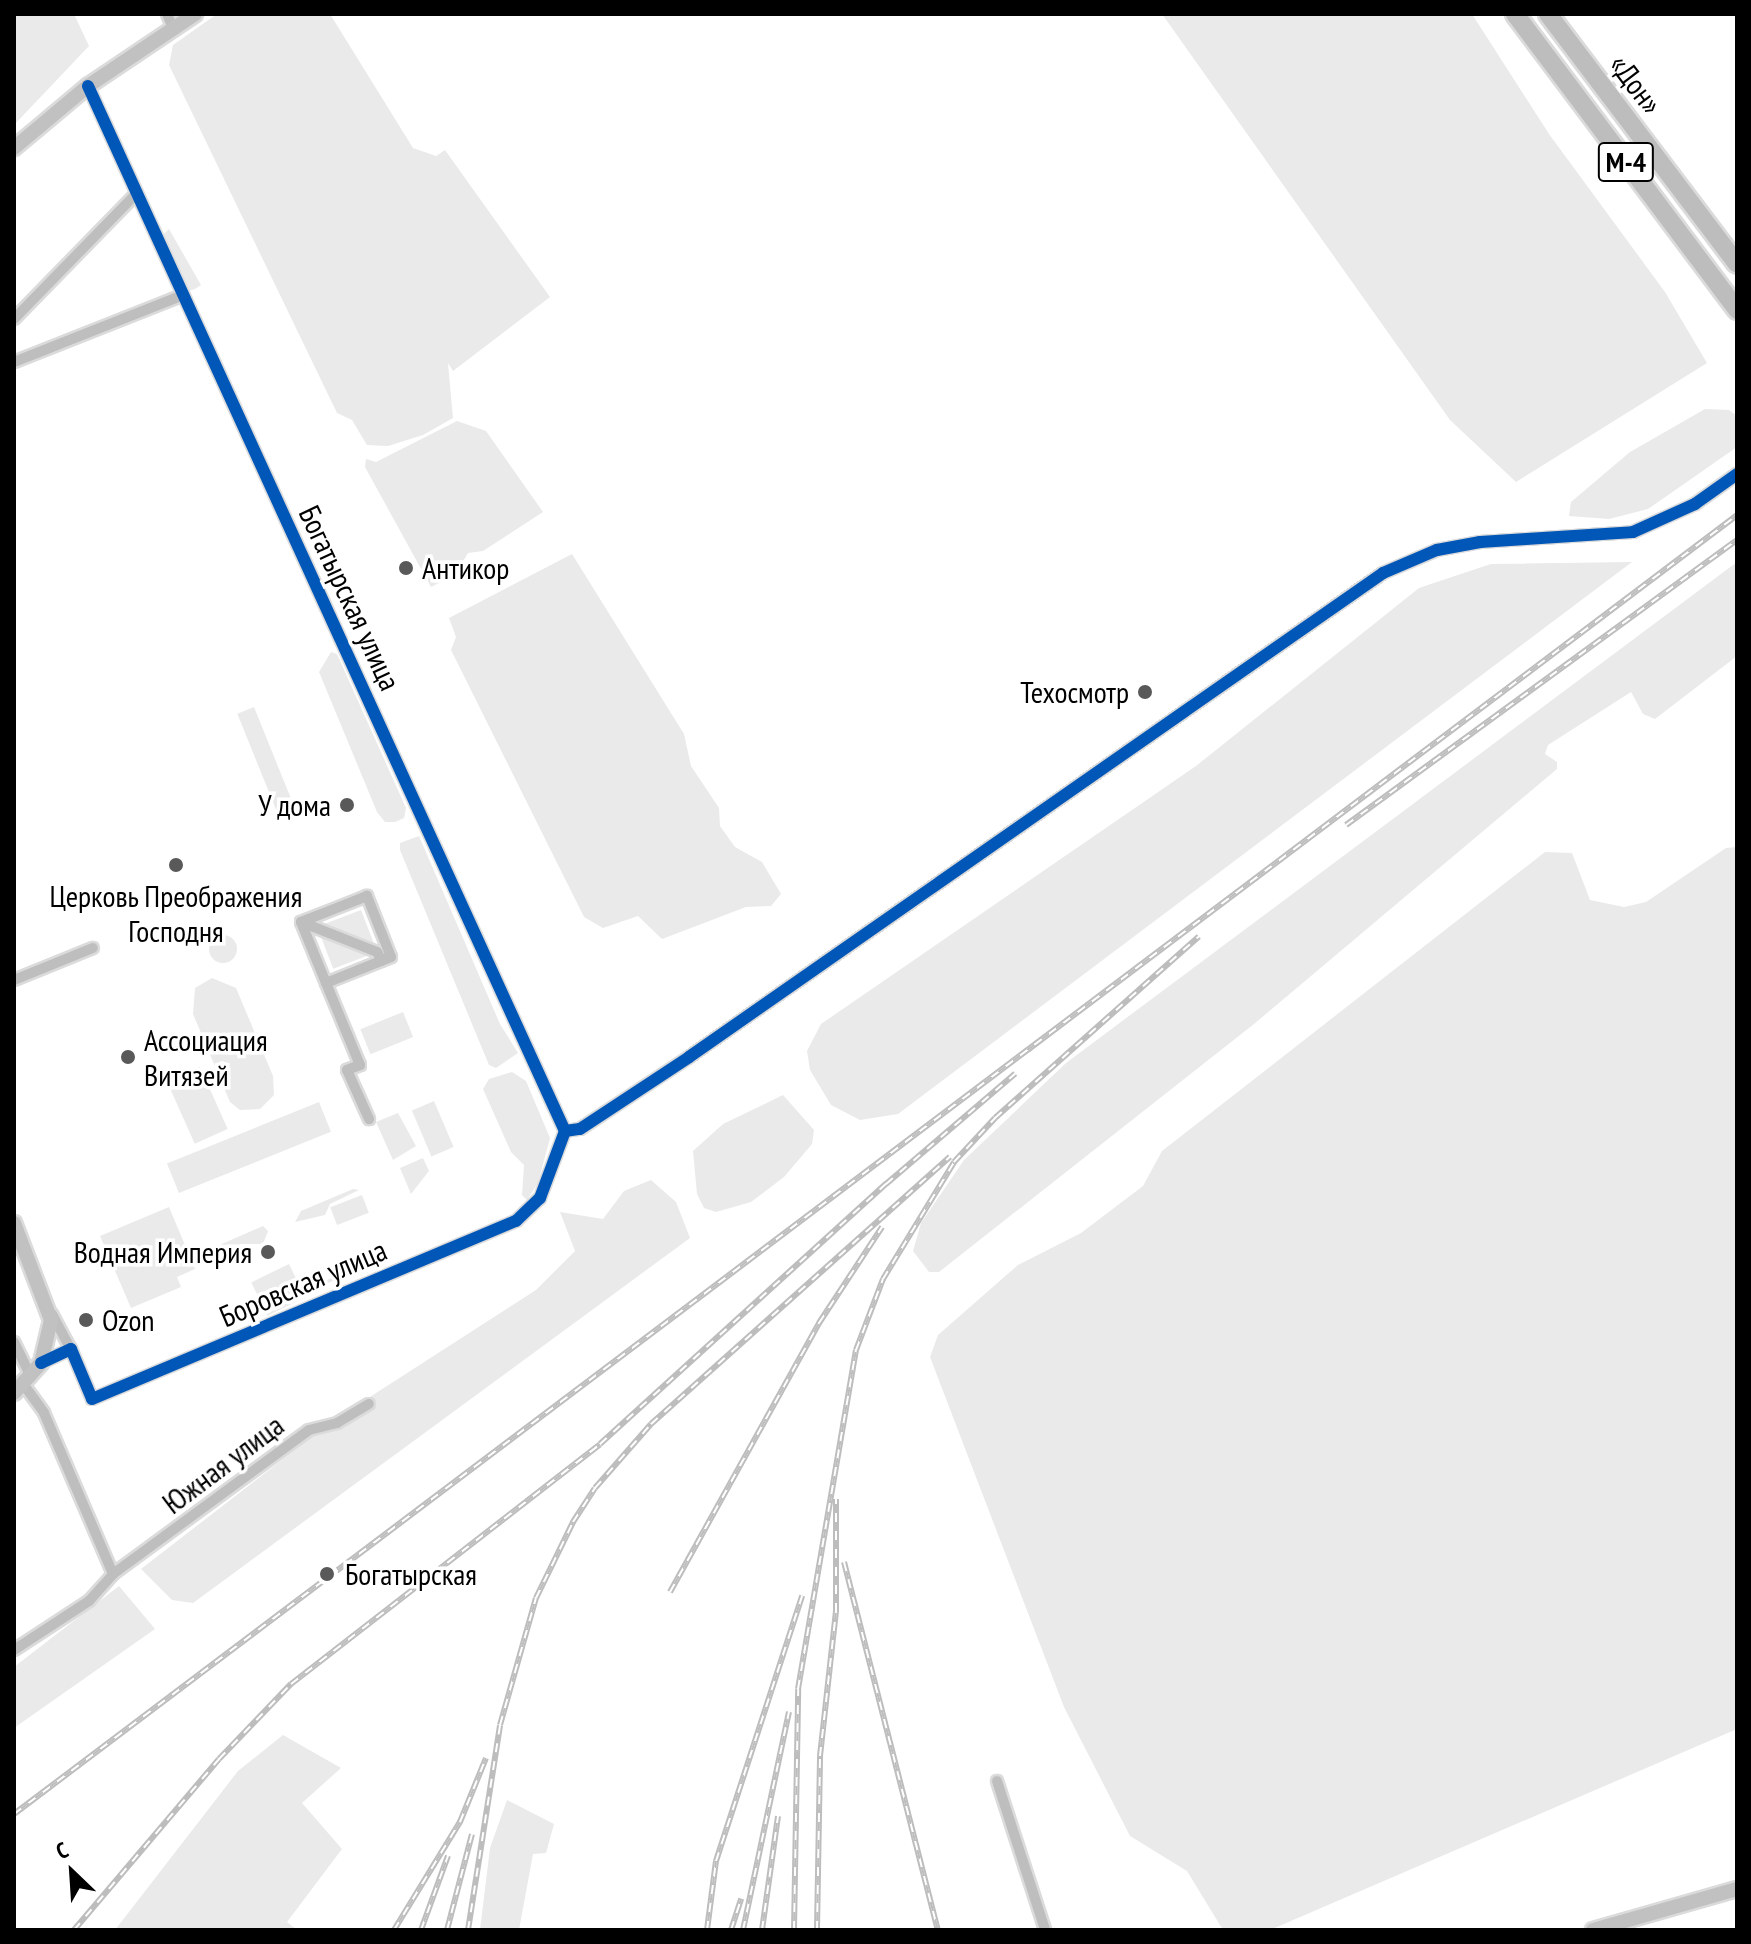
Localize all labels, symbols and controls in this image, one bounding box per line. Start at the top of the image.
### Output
street label: «Дон» [1602,47,1670,121]
road number: М-4 [1596,138,1656,186]
street label: Богатырская улица [291,500,409,696]
place label: Антикор [422,550,509,586]
marker: Антикор [397,559,415,577]
place label: Техосмотр [1020,674,1129,710]
marker: Техосмотр [1136,683,1154,701]
place label: У дома [257,787,331,823]
marker: У дома [338,796,356,814]
marker: Церковь Преображения Господня [167,856,185,874]
place label: Церковь Преображения Господня [49,878,303,948]
place label: Ассоциация Витязей [144,1022,268,1092]
marker: Ассоциация Витязей [119,1048,137,1066]
street label: Боровская улица [214,1232,392,1334]
place label: Водная Империя [74,1234,252,1270]
marker: Водная Империя [259,1243,277,1261]
place label: Ozon [102,1302,155,1338]
marker: Ozon [77,1311,95,1329]
street label: Южная улица [155,1407,291,1521]
place label: Богатырская [345,1556,477,1592]
marker: Богатырская [316,1563,338,1585]
north arrow [32,1832,112,1912]
text: С [51,1835,72,1865]

